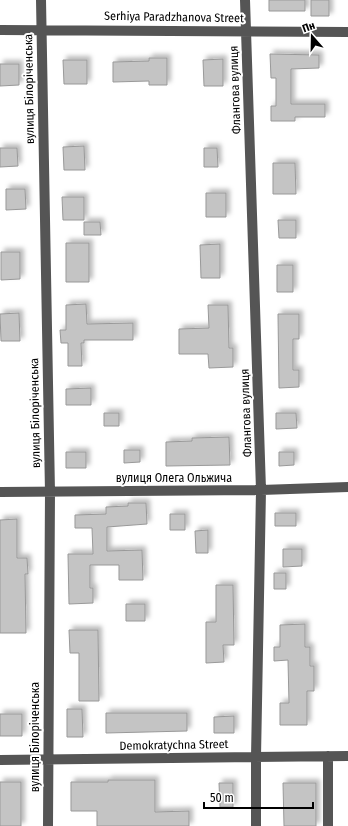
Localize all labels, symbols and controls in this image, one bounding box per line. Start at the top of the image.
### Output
street label: Serhiya Paradzhanova Street [104,9,244,25]
north arrow [292,16,332,56]
text: Пн [301,19,317,35]
street label: вулиця Білоріченська [21,34,37,144]
street label: Флангова вулиця [226,46,244,134]
street label: вулиця Білоріченська [27,358,43,468]
street label: Флангова вулиця [237,369,255,457]
street label: вулиця Олега Ольжича [116,471,232,485]
street label: вулиця Білоріченська [28,682,42,792]
street label: Demokratychna Street [119,737,229,753]
scale bar [204,784,313,810]
text: 50 m [210,791,234,805]

